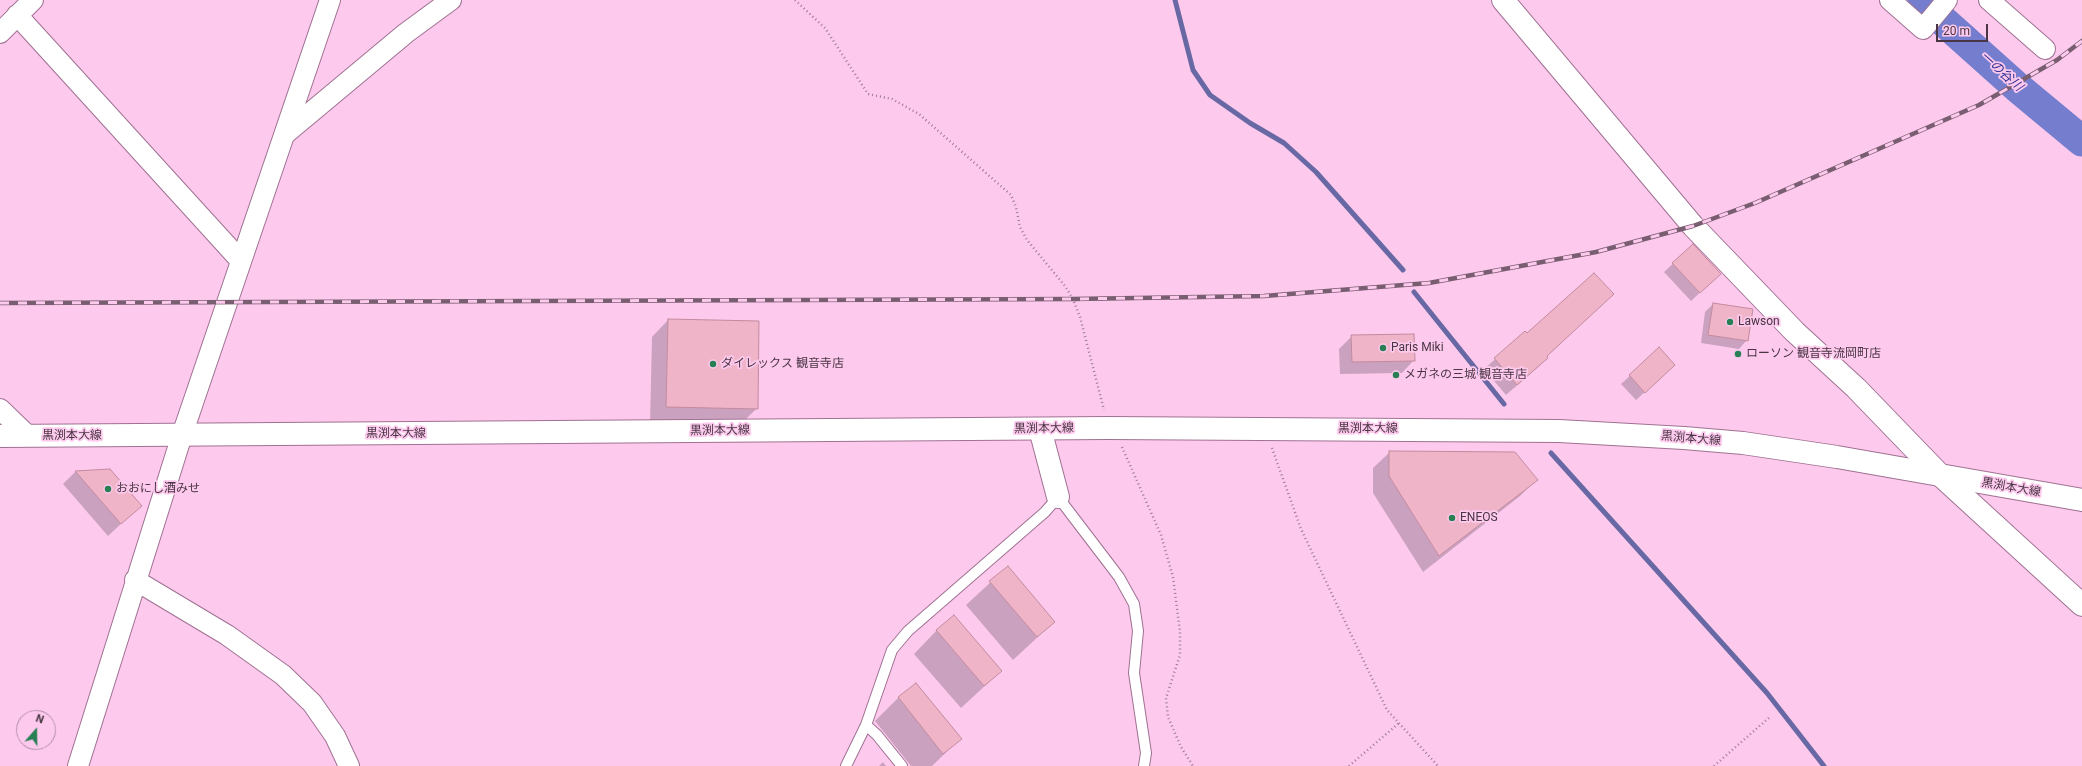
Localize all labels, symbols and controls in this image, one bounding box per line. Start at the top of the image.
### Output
scale bar [1938,16,1990,42]
text: 20 m [1943,24,1970,38]
water label: 一の谷川 [1976,49,2026,95]
place label: Lawson [1738,315,1780,329]
marker: Lawson [1725,317,1735,327]
place label: Paris Miki [1391,341,1444,355]
marker: Paris Miki [1378,343,1388,353]
place label: ローソン 観音寺流岡町店 [1746,347,1881,361]
marker: ローソン 観音寺流岡町店 [1733,349,1743,359]
place label: ダイレックス 観音寺店 [721,357,844,371]
marker: ダイレックス 観音寺店 [708,359,718,369]
place label: メガネの三城 観音寺店 [1404,368,1527,382]
marker: メガネの三城 観音寺店 [1391,370,1401,380]
street label: 黒渕本大線 [1014,421,1074,437]
street label: 黒渕本大線 [1338,422,1398,436]
street label: 黒渕本大線 [690,423,750,439]
street label: 黒渕本大線 [366,427,426,441]
street label: 黒渕本大線 [42,429,102,443]
street label: 黒渕本大線 [1660,429,1722,449]
street label: 黒渕本大線 [1980,476,2042,500]
place label: おおにし酒みせ [116,482,200,496]
marker: おおにし酒みせ [103,484,113,494]
place label: ENEOS [1460,511,1498,525]
marker: ENEOS [1447,513,1457,523]
north arrow [16,710,56,750]
text: N [34,712,46,727]

